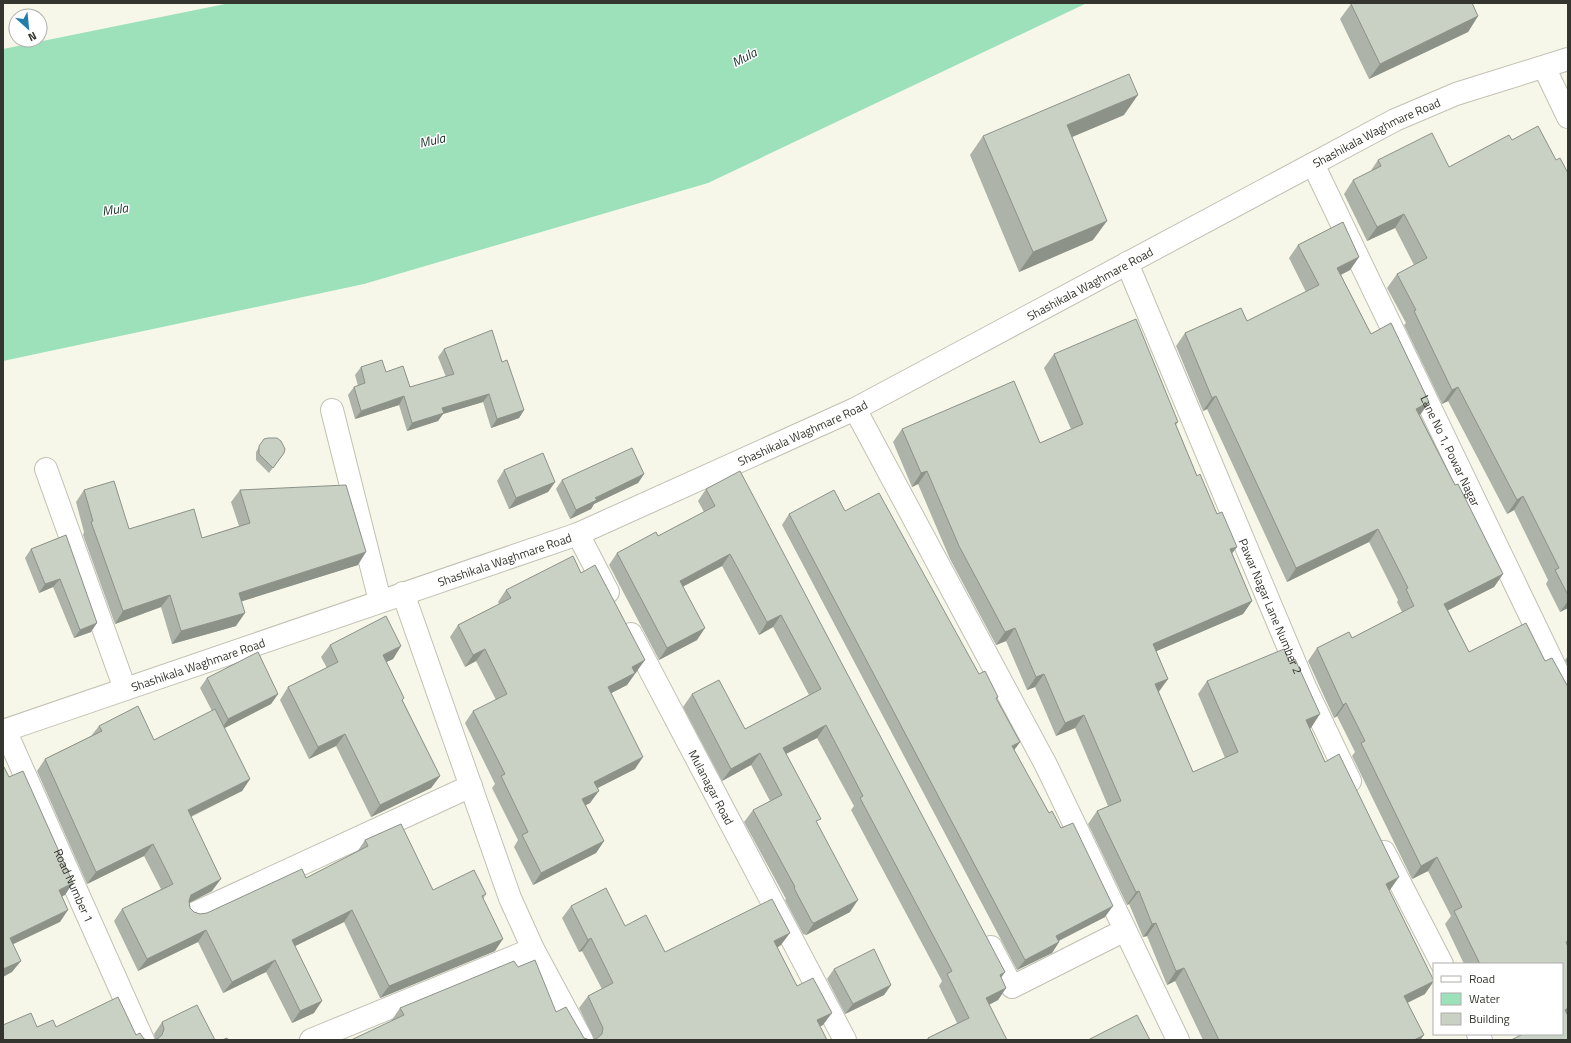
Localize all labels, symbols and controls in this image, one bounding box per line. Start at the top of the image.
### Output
north arrow [8,8,48,48]
text: N [26,28,40,46]
water label: Mula [728,41,761,72]
street label: Shashikala Waghmare Road [1309,92,1443,172]
water label: Mula [417,127,448,153]
water label: Mula [101,197,131,221]
street label: Shashikala Waghmare Road [1023,242,1156,325]
street label: Lane No 1, Powar Nagar [1416,392,1486,510]
street label: Shashikala Waghmare Road [734,395,871,470]
street label: Shashikala Waghmare Road [435,527,574,591]
street label: Pawar Nagar Lane Number 2 [1234,535,1308,677]
street label: Shashikala Waghmare Road [128,632,268,696]
street label: Mulanagar Road [684,746,739,828]
street label: Road Number 1 [49,845,99,925]
legend [1433,963,1563,1035]
text: Road [1469,969,1495,988]
text: Water [1469,989,1500,1008]
text: Building [1469,1009,1510,1028]

